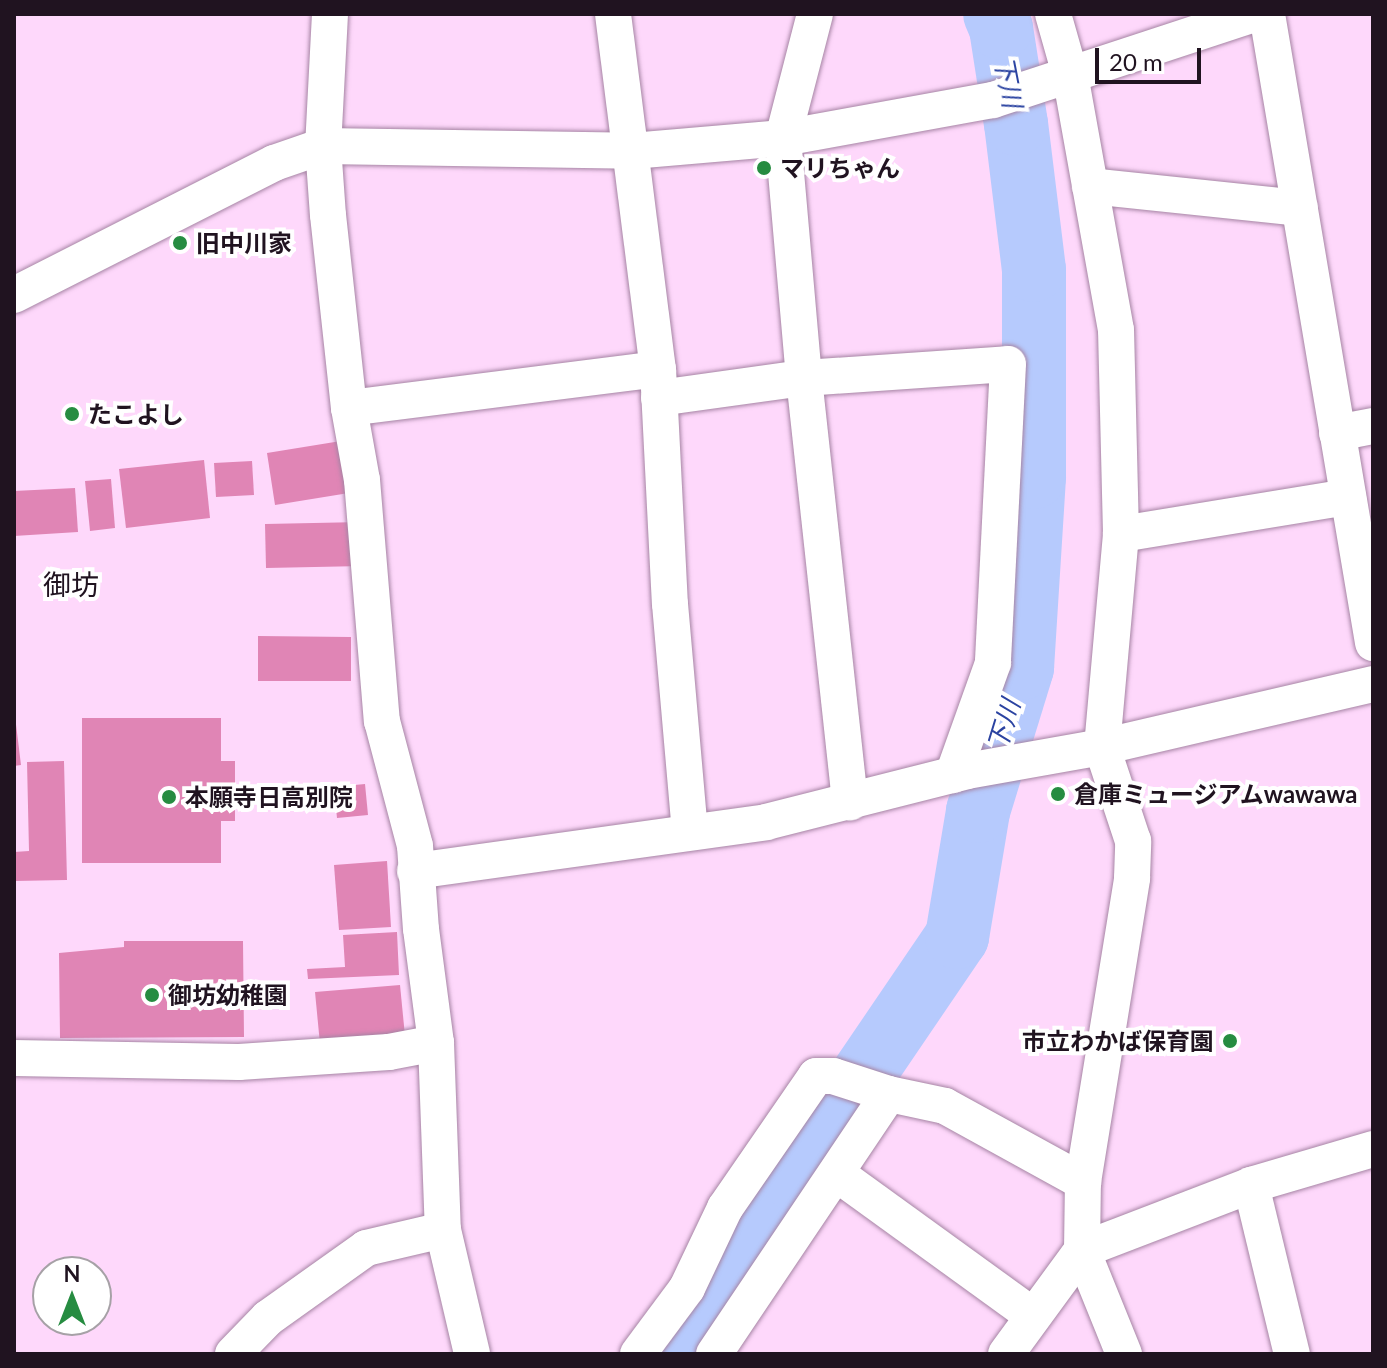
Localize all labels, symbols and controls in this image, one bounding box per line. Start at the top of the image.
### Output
scale bar [1099,32,1205,82]
text: 20 m [1109,47,1163,76]
water label: 下川 [988,54,1028,110]
place label: マリちゃん [780,154,900,182]
marker: マリちゃん [755,159,773,177]
place label: 旧中川家 [196,229,292,257]
marker: 旧中川家 [171,234,189,252]
place label: たこよし [88,400,184,428]
marker: たこよし [63,405,81,423]
district label: 御坊 [43,567,99,601]
water label: 下川 [981,696,1027,754]
place label: 倉庫ミュージアムwawawa [1074,780,1360,808]
place label: 本願寺日高別院 [185,783,353,811]
marker: 倉庫ミュージアムwawawa [1049,785,1067,803]
marker: 本願寺日高別院 [160,788,178,806]
place label: 御坊幼稚園 [168,981,288,1009]
marker: 御坊幼稚園 [143,986,161,1004]
place label: 市立わかば保育園 [1022,1027,1214,1055]
marker: 市立わかば保育園 [1221,1032,1239,1050]
north arrow [32,1256,112,1336]
text: N [64,1260,80,1287]

